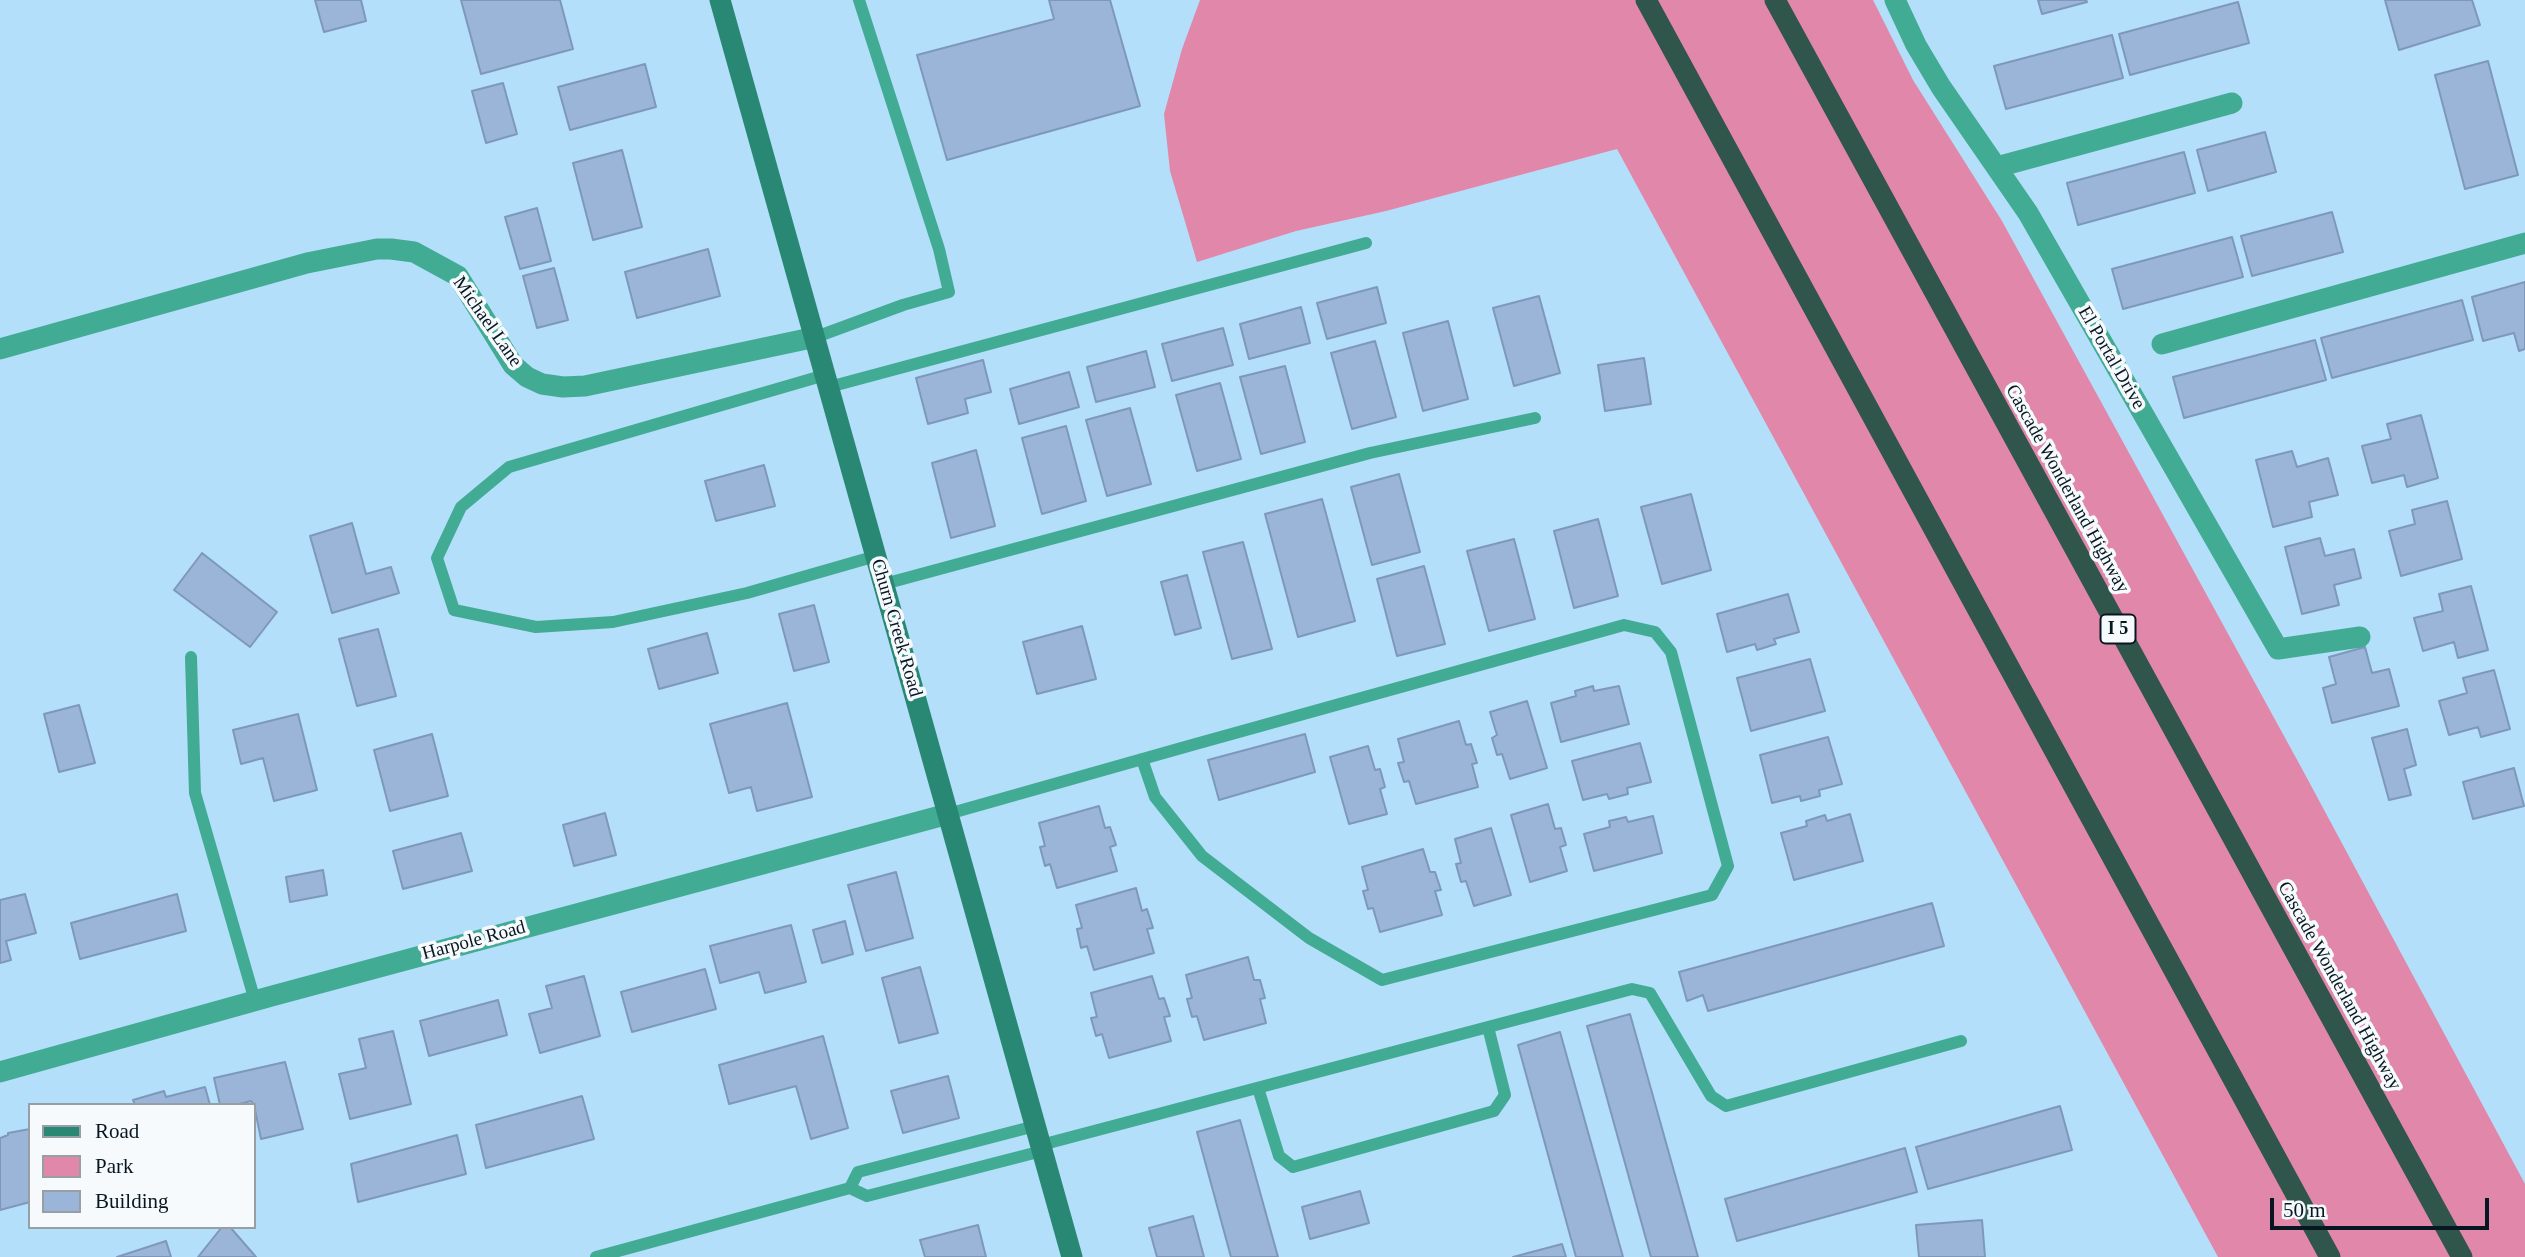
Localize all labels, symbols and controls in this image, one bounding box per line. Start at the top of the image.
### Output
street label: Michael Lane [448,272,526,372]
street label: El Portal Drive [2072,302,2150,414]
street label: Cascade Wonderland Highway [2000,381,2134,597]
street label: Churn Creek Road [865,556,927,700]
road number: I 5 [2100,614,2136,644]
street label: Cascade Wonderland Highway [2272,878,2406,1094]
street label: Harpole Road [420,916,528,966]
legend [28,1103,256,1229]
text: Road [95,1119,139,1143]
text: Park [95,1154,134,1178]
scale bar [2273,1184,2492,1228]
text: Building [95,1189,169,1213]
text: 50 m [2283,1198,2326,1222]

